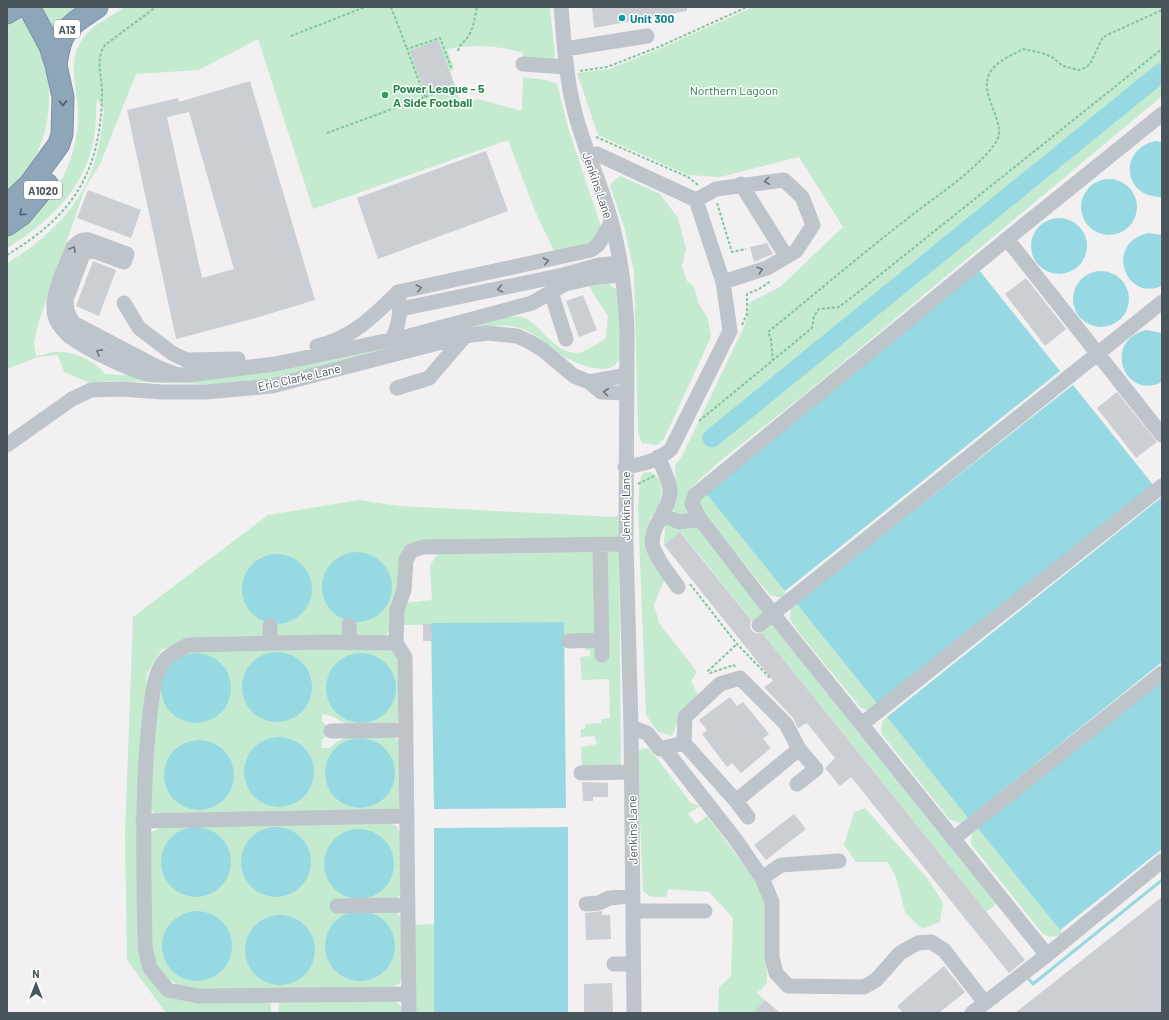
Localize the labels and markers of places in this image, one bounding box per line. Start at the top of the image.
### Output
place label: Unit 300 [630,11,674,25]
marker: Unit 300 [617,13,627,23]
place label: Power League - 5 A Side Football [393,81,485,109]
marker: Power League - 5 A Side Football [380,90,390,100]

